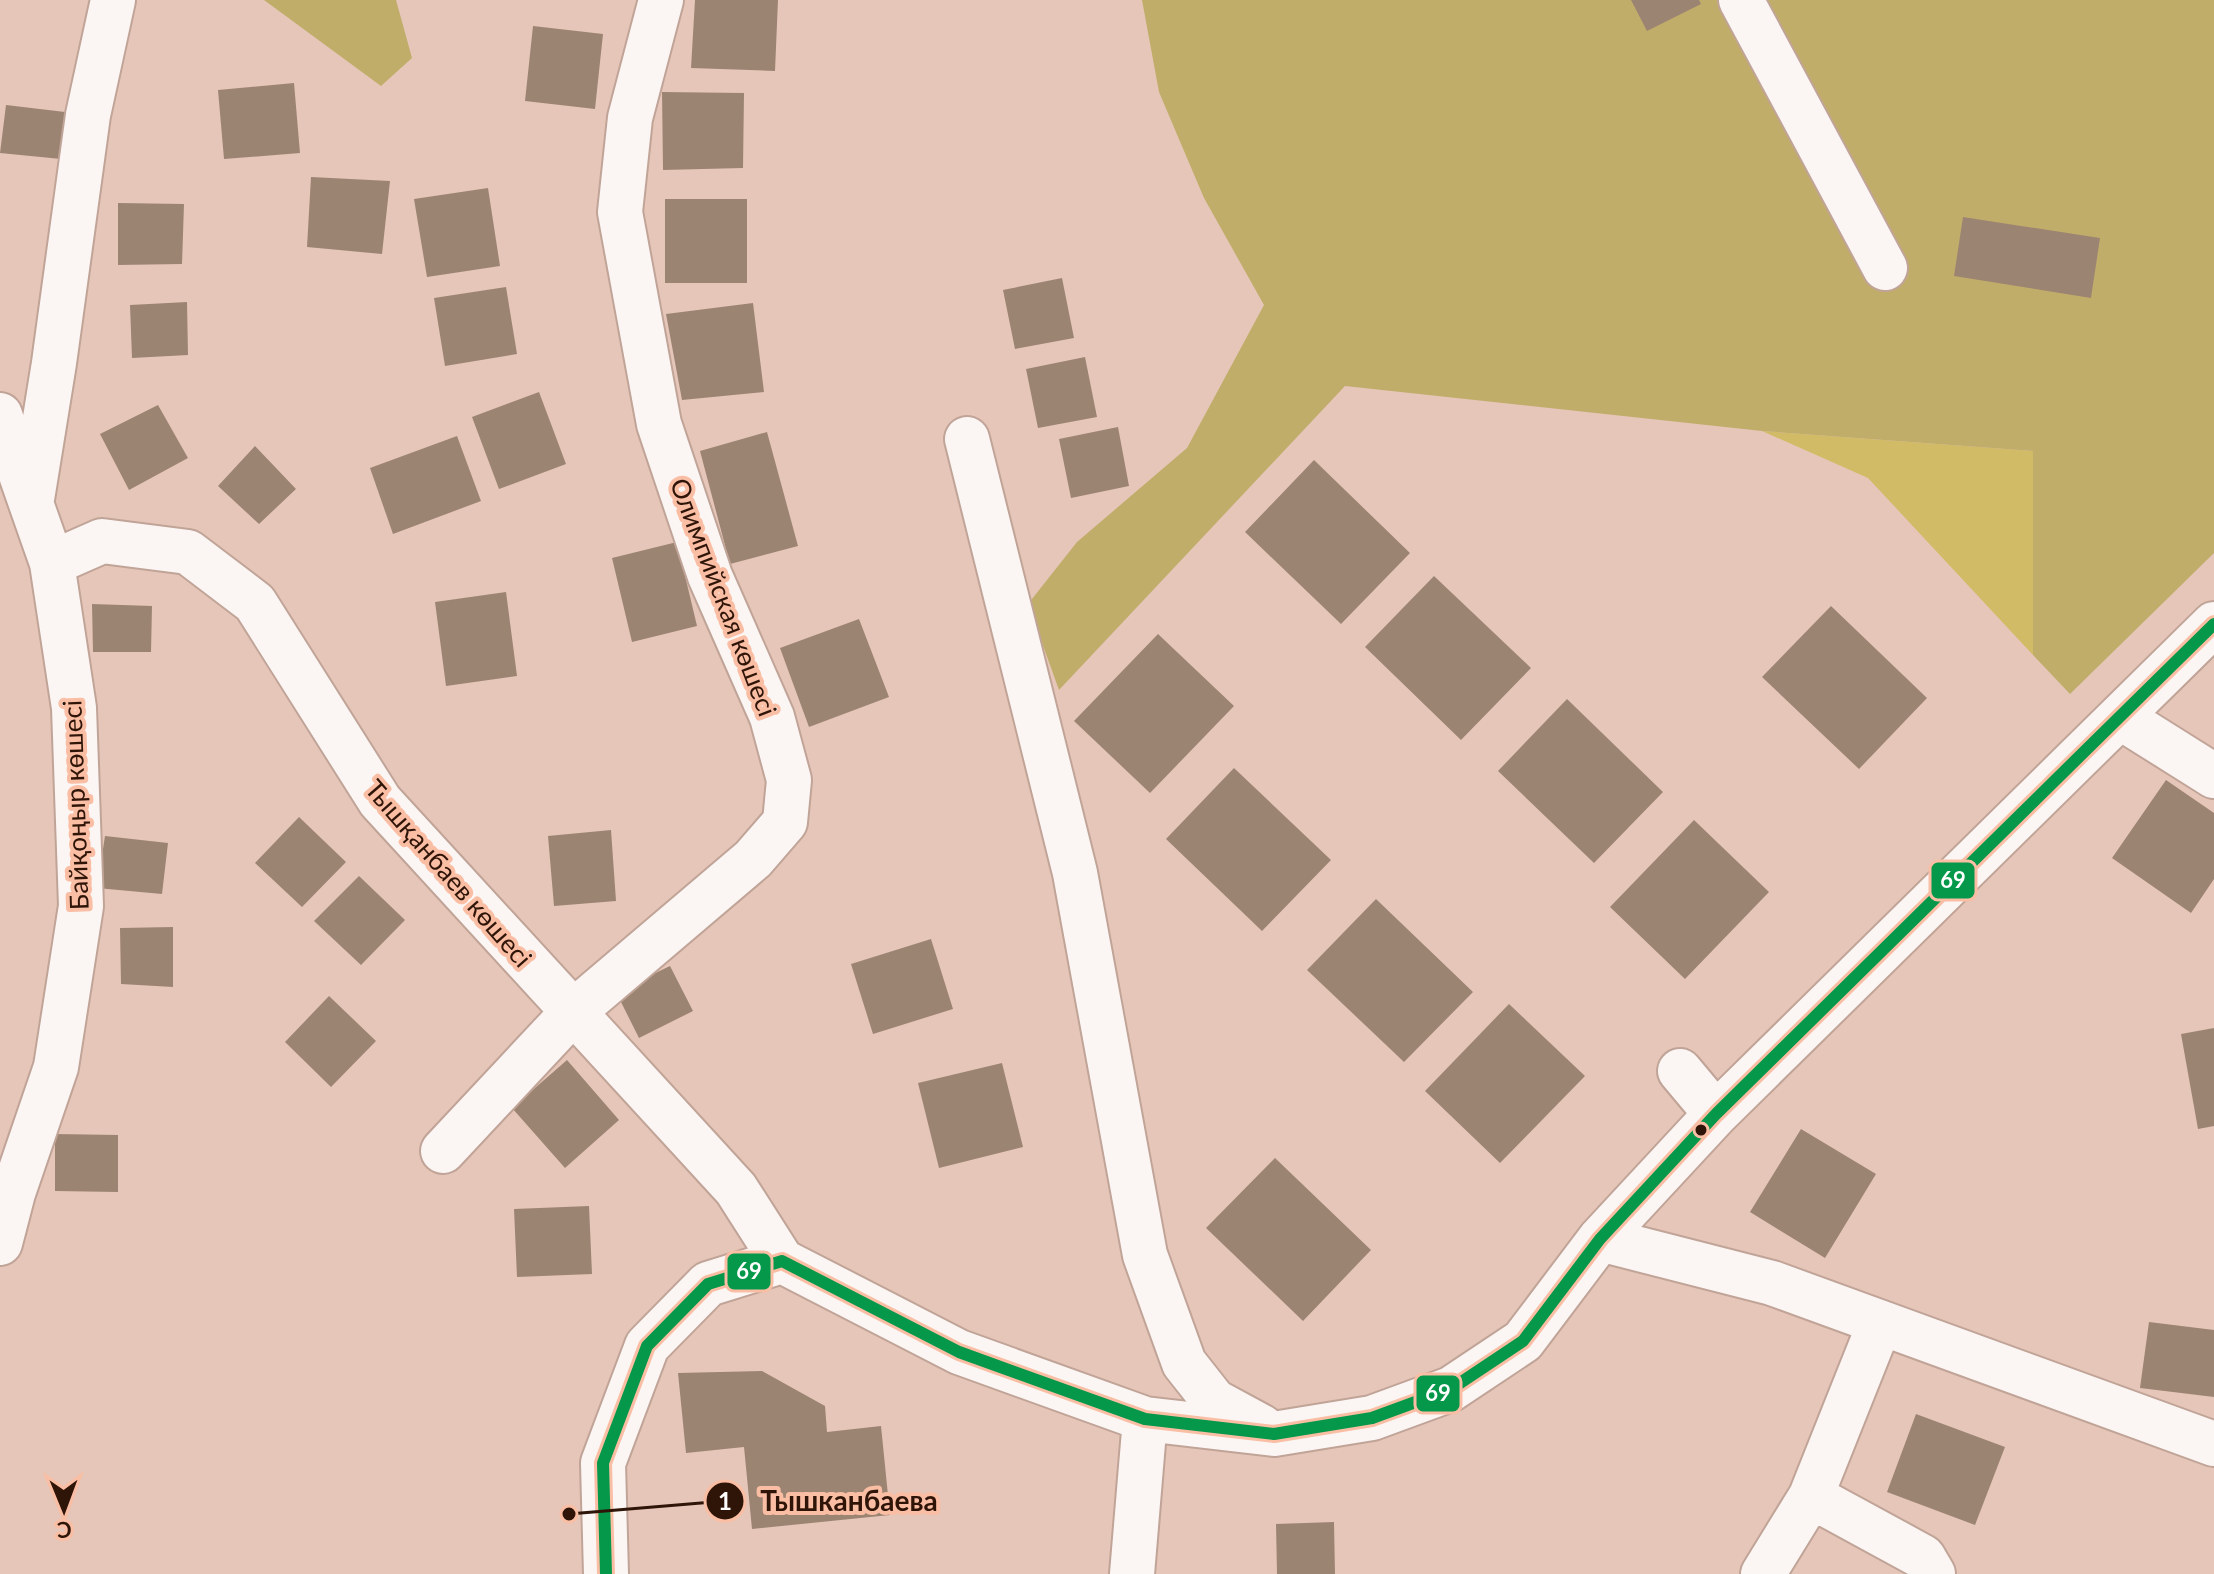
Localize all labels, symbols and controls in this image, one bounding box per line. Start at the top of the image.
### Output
street label: Олимпийская көшесі [664,473,784,721]
street label: Байқоңыр көшесі [55,699,95,911]
street label: Тышқанбаев көшесі [359,773,539,973]
line badge: 69 [1930,861,1976,900]
text: 69 [1940,866,1966,893]
unlabelled marker [1693,1122,1709,1138]
line badge: 69 [726,1252,772,1291]
text: 69 [736,1257,762,1284]
line badge: 69 [1415,1374,1461,1413]
text: 69 [1425,1379,1451,1406]
north arrow [24,1470,104,1550]
callout: Тышканбаева [705,1475,954,1527]
text: Тышканбаева [760,1483,938,1517]
text: 1 [718,1486,732,1515]
text: С [56,1517,72,1544]

